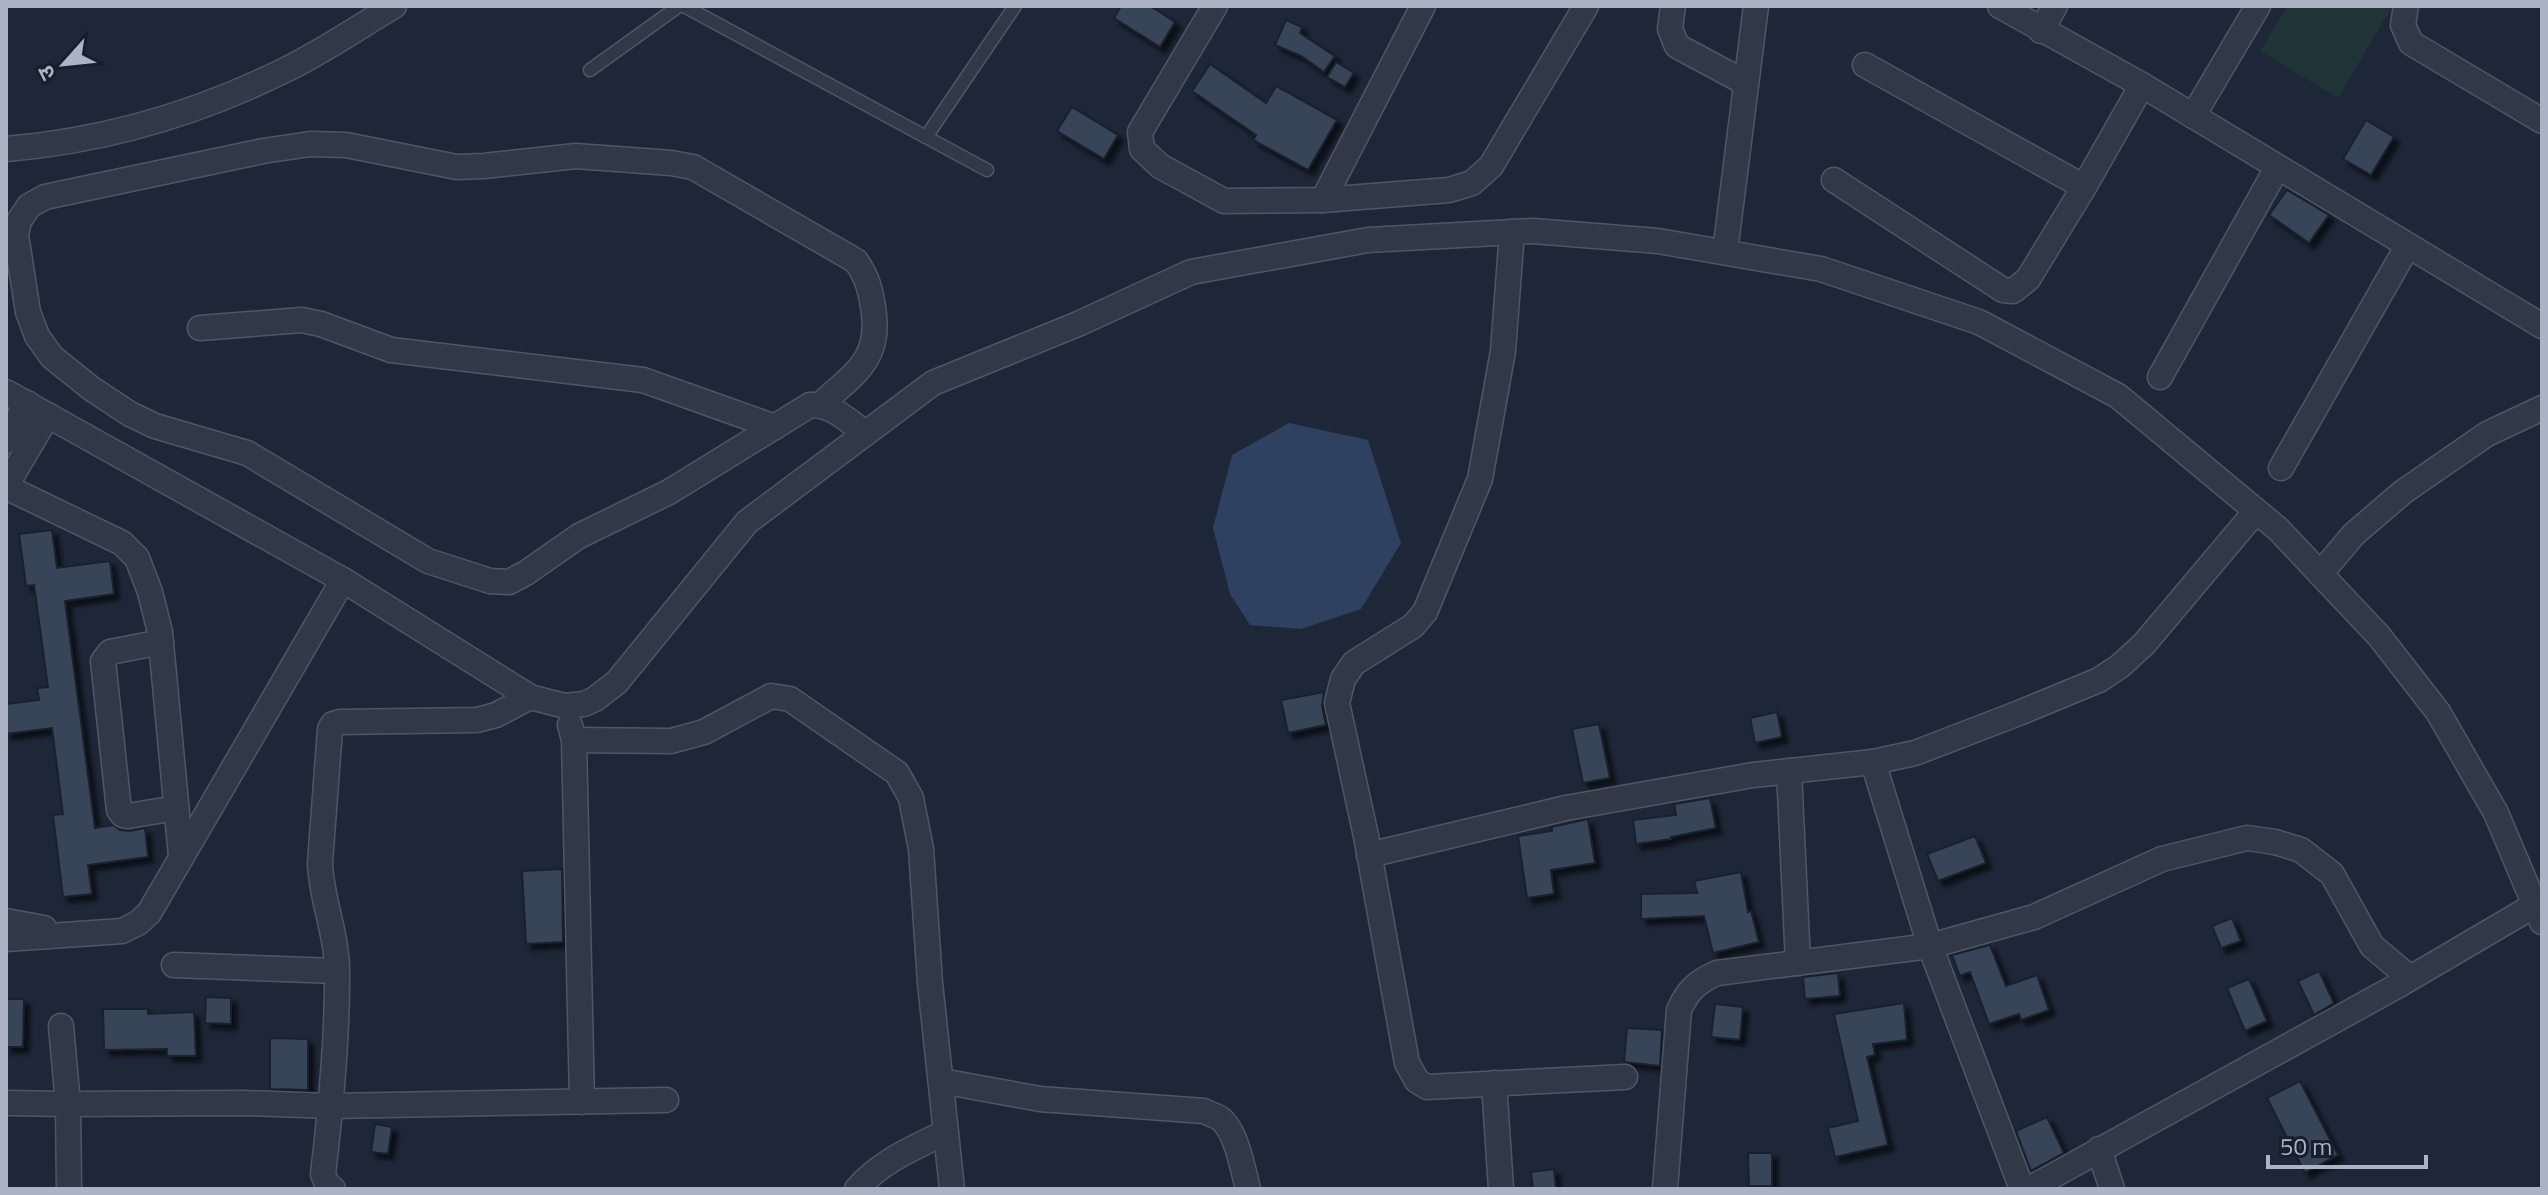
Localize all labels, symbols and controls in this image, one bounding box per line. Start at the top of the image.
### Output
north arrow [24,24,104,104]
text: उ [28,59,64,87]
scale bar [2268,1119,2426,1169]
text: 50 m [2280,1128,2332,1164]

